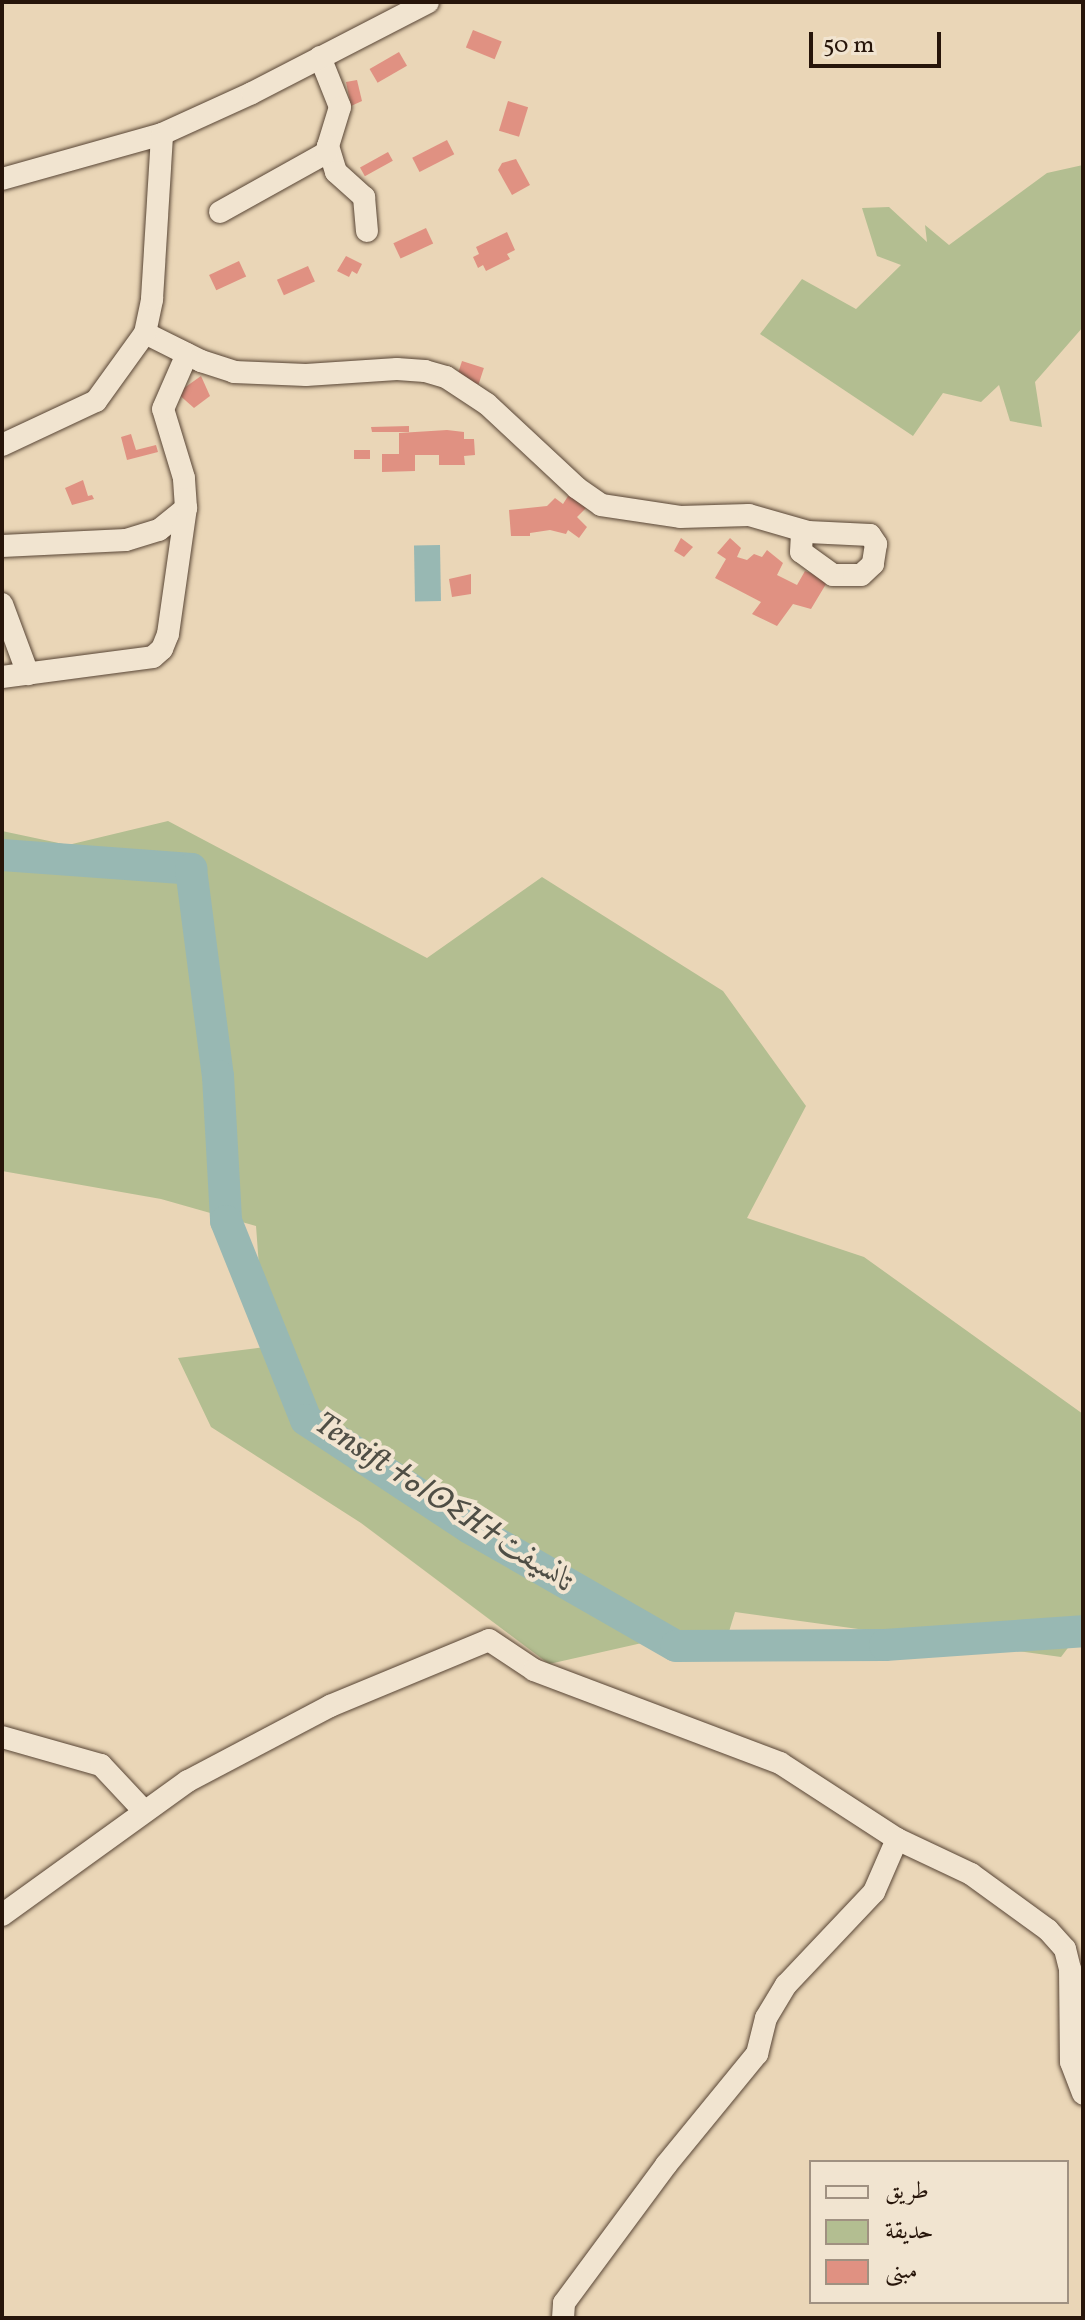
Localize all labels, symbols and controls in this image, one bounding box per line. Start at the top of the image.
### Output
scale bar [813,16,945,66]
text: 50 m [823,29,875,63]
water label: Tensift ⵜⴰⵏⵙⵉⴼⵜ تانسيفت [307,1406,581,1602]
legend [809,2160,1069,2304]
text: طريق [885,2175,929,2209]
text: حديقة [885,2215,934,2249]
text: مبنى [885,2255,918,2289]

